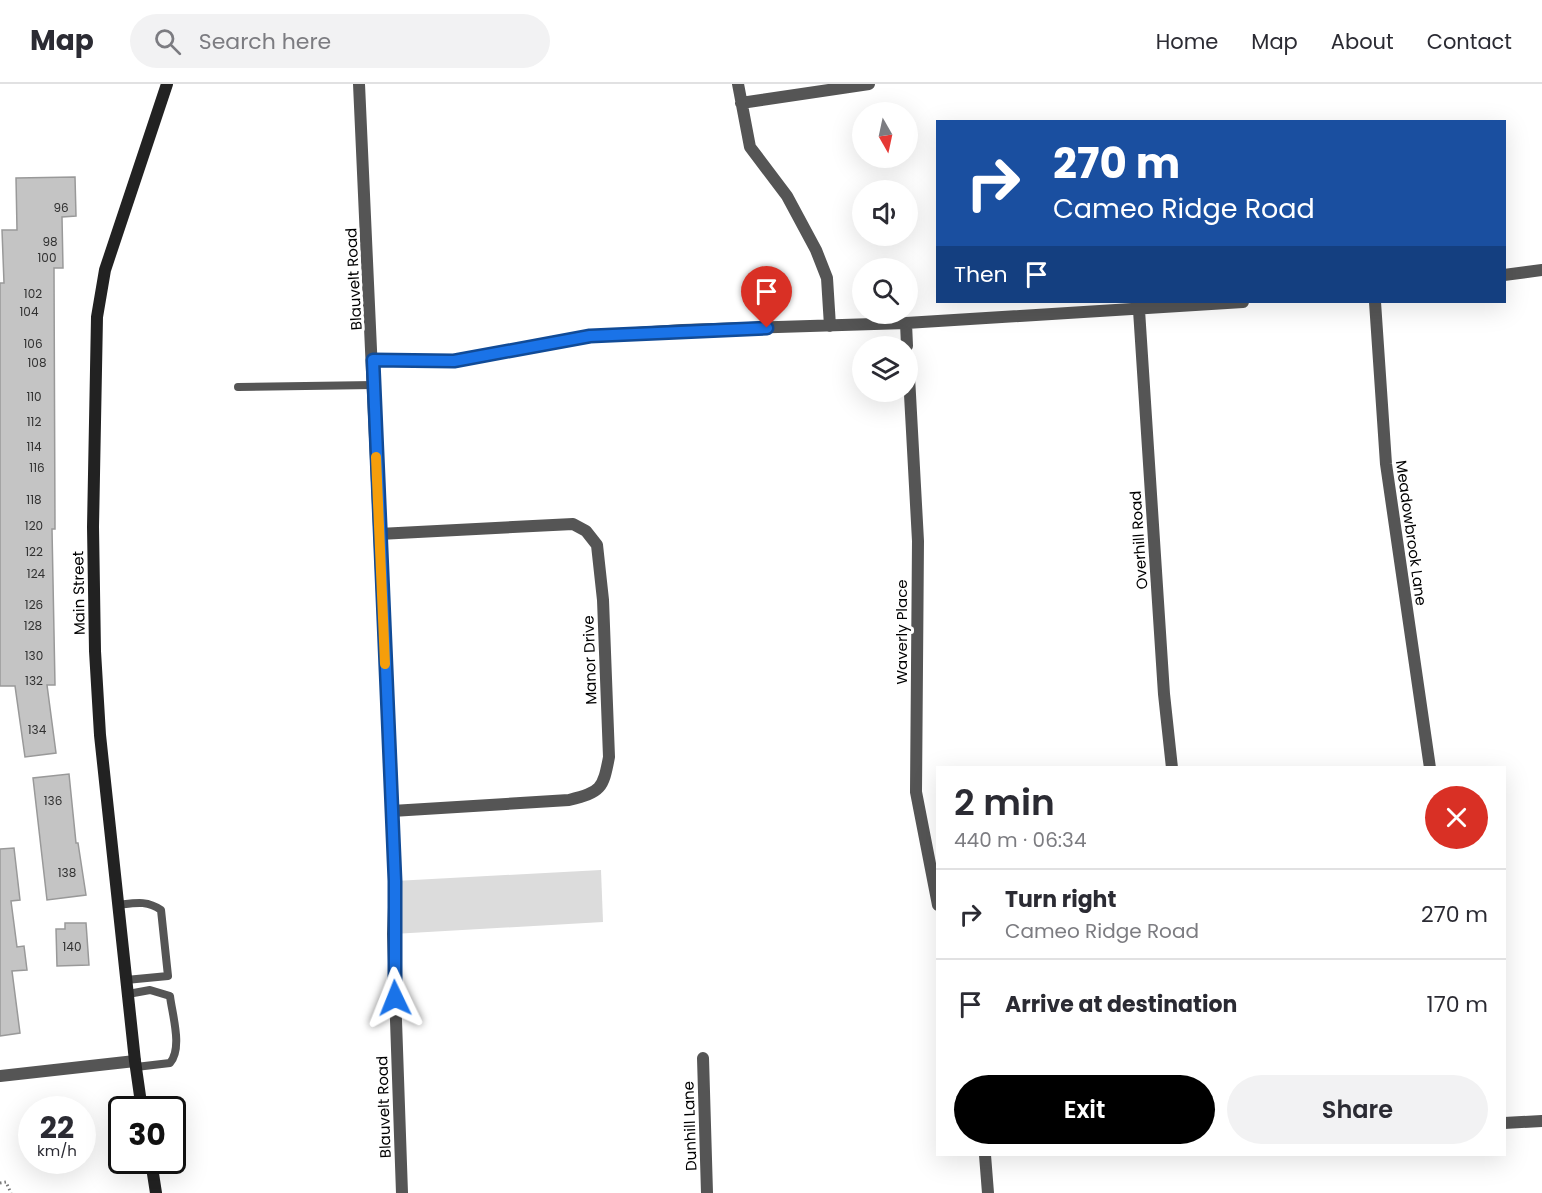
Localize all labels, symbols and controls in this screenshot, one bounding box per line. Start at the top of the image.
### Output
search box [130,14,550,68]
text: Map [30,21,94,60]
icon: search [151,25,184,58]
text: Search here [199,26,331,57]
text: Home [1156,27,1218,56]
text: Map [1251,27,1298,56]
text: About [1331,27,1394,56]
text: Contact [1427,27,1512,56]
north arrow [852,102,918,168]
map controls [852,102,918,402]
text: 270 m [1053,134,1180,193]
icon: right [954,144,1032,222]
button: sound [852,180,918,246]
text: Cameo Ridge Road [1053,190,1315,227]
house number: 96 [53,199,69,216]
street label: Blauvelt Road [340,227,367,331]
house number: 98 [42,233,58,250]
house number: 100 [38,249,56,266]
button: search [852,258,918,324]
icon: arrive [1020,258,1053,291]
text: Then [954,259,1008,290]
pin [741,266,792,328]
icon: arrive [750,275,783,308]
house number: 102 [24,285,42,302]
house number: 104 [20,303,39,320]
house number: 106 [24,335,43,352]
button: layers [852,336,918,402]
house number: 108 [28,354,46,371]
house number: 110 [26,388,42,405]
house number: 112 [27,413,41,430]
house number: 114 [26,438,42,455]
house number: 116 [29,459,45,476]
street label: Meadowbrook Lane [1391,459,1432,607]
street label: Overhill Road [1125,490,1152,590]
house number: 118 [26,491,42,508]
house number: 120 [25,517,43,534]
house number: 122 [25,543,43,560]
street label: Main Street [67,551,90,635]
house number: 124 [27,565,46,582]
street label: Waverly Place [891,579,912,685]
house number: 126 [25,596,43,613]
street label: Manor Drive [577,615,602,705]
house number: 128 [24,617,42,634]
house number: 130 [25,647,43,664]
house number: 132 [25,672,43,689]
house number: 134 [28,721,47,738]
text: 2 min [954,777,1055,828]
button: close [1425,786,1488,849]
house number: 136 [44,792,62,809]
text: 440 m · 06:34 [954,826,1086,854]
house number: 138 [58,864,76,881]
text: Turn right [1005,884,1116,915]
icon: right [954,898,987,931]
text: 270 m [1421,899,1488,930]
text: Cameo Ridge Road [1005,917,1199,945]
house number: 140 [63,938,81,955]
position arrow [363,966,427,1030]
icon: arrive [954,988,987,1021]
text: Arrive at destination [1005,989,1237,1020]
text: 170 m [1427,989,1488,1020]
street label: Blauvelt Road [371,1055,396,1159]
button: Exit [954,1075,1215,1144]
button: Share [1227,1075,1488,1144]
street label: Dunhill Lane [677,1081,702,1171]
speed limit sign: 30 [108,1096,186,1174]
text: 22 [40,1106,74,1149]
text: km/h [37,1140,77,1161]

